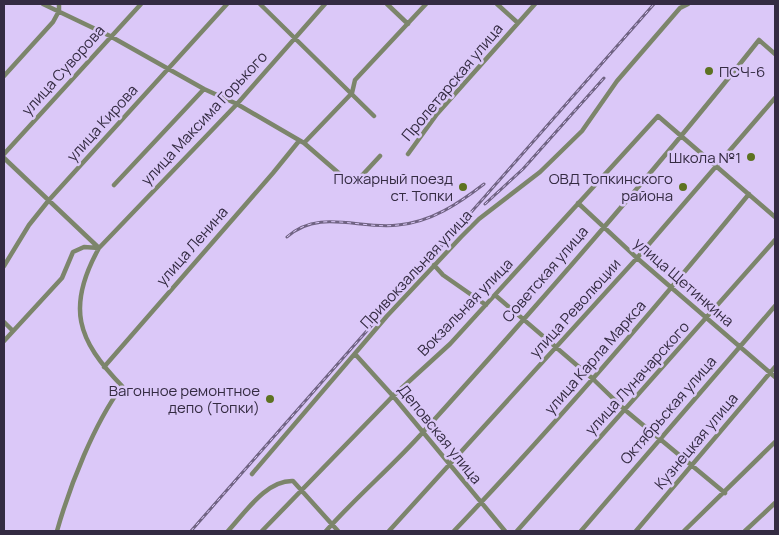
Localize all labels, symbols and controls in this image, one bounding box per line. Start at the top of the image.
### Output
street label: Пролетарская улица [396,19,508,145]
street label: улица Суворова [17,20,109,120]
street label: улица Максима Горького [136,46,272,190]
place label: ПСЧ-6 [719,61,765,82]
marker: ПСЧ-6 [703,65,715,77]
street label: улица Кирова [62,80,142,166]
place label: Школа №1 [669,147,741,168]
marker: Школа №1 [745,151,757,163]
place label: Пожарный поезд ст. Топки [334,168,453,206]
place label: ОВД Топкинского района [549,168,673,206]
marker: Пожарный поезд ст. Топки [457,181,469,193]
marker: ОВД Топкинского района [677,181,689,193]
street label: улица Ленина [152,202,232,290]
street label: Привокзальная улица [355,205,477,333]
street label: Советская улица [497,221,593,327]
street label: улица Щетинкина [630,233,738,331]
street label: Вокзальная улица [413,253,517,361]
street label: улица Революции [525,254,625,362]
street label: улица Карла Маркса [539,295,651,419]
street label: улица Луначарского [580,316,694,439]
street label: Октябрьская улица [615,351,721,469]
place label: Вагонное ремонтное депо (Топки) [109,380,260,418]
street label: Деповская улица [393,380,487,488]
street label: Кузнецкая улица [649,388,743,494]
marker: Вагонное ремонтное депо (Топки) [264,393,276,405]

